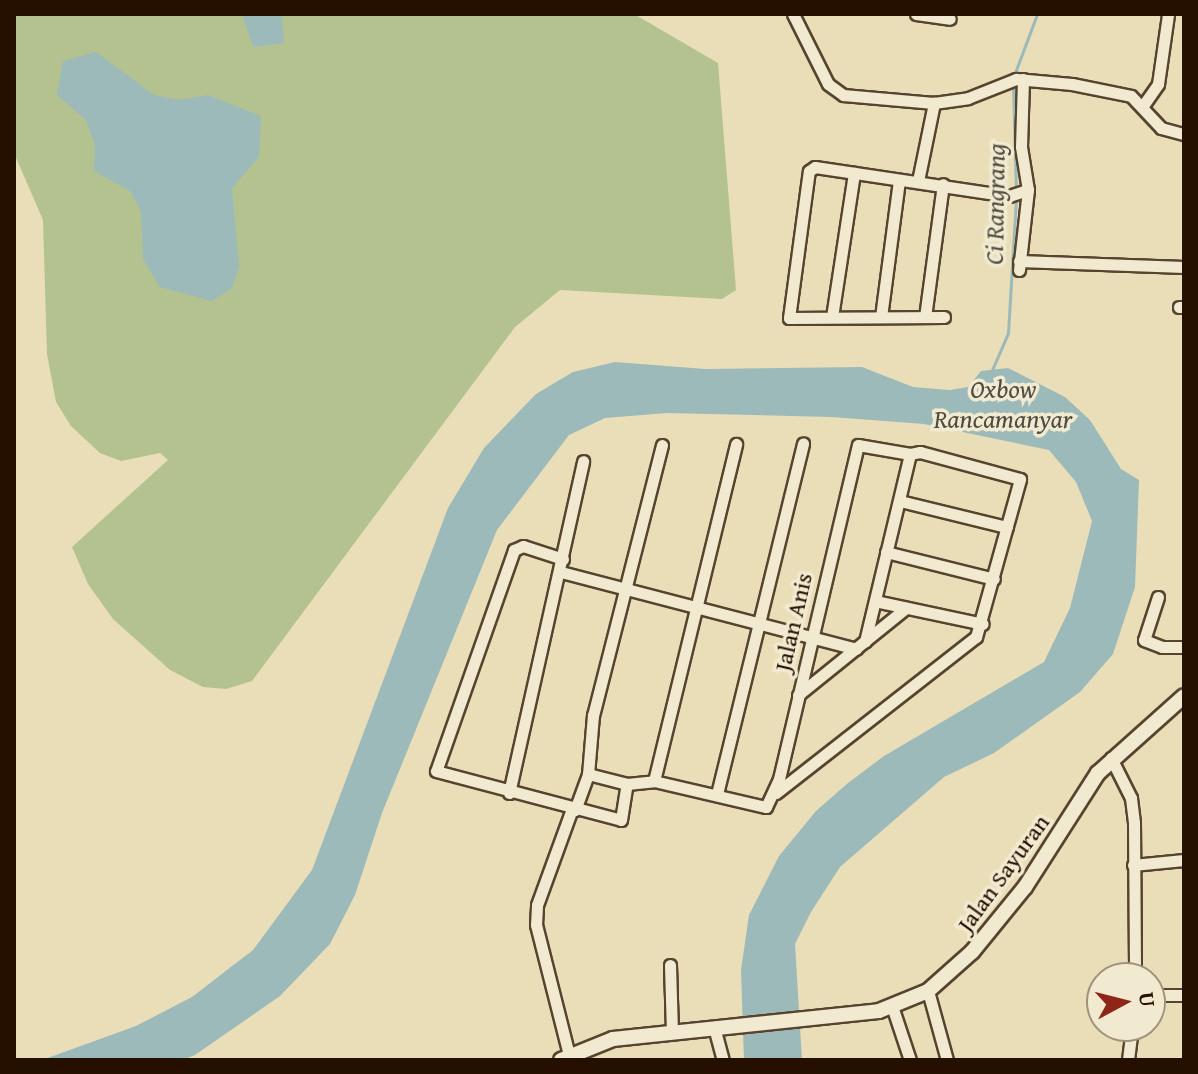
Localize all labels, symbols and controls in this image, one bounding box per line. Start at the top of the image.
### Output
water label: Ci Rangrang [978,143,1012,265]
water label: Oxbow Rancamanyar [934,373,1072,434]
street label: Jalan Anis [768,570,818,674]
street label: Jalan Sayuran [951,809,1055,937]
north arrow [1086,962,1166,1042]
text: U [1131,990,1165,1009]

